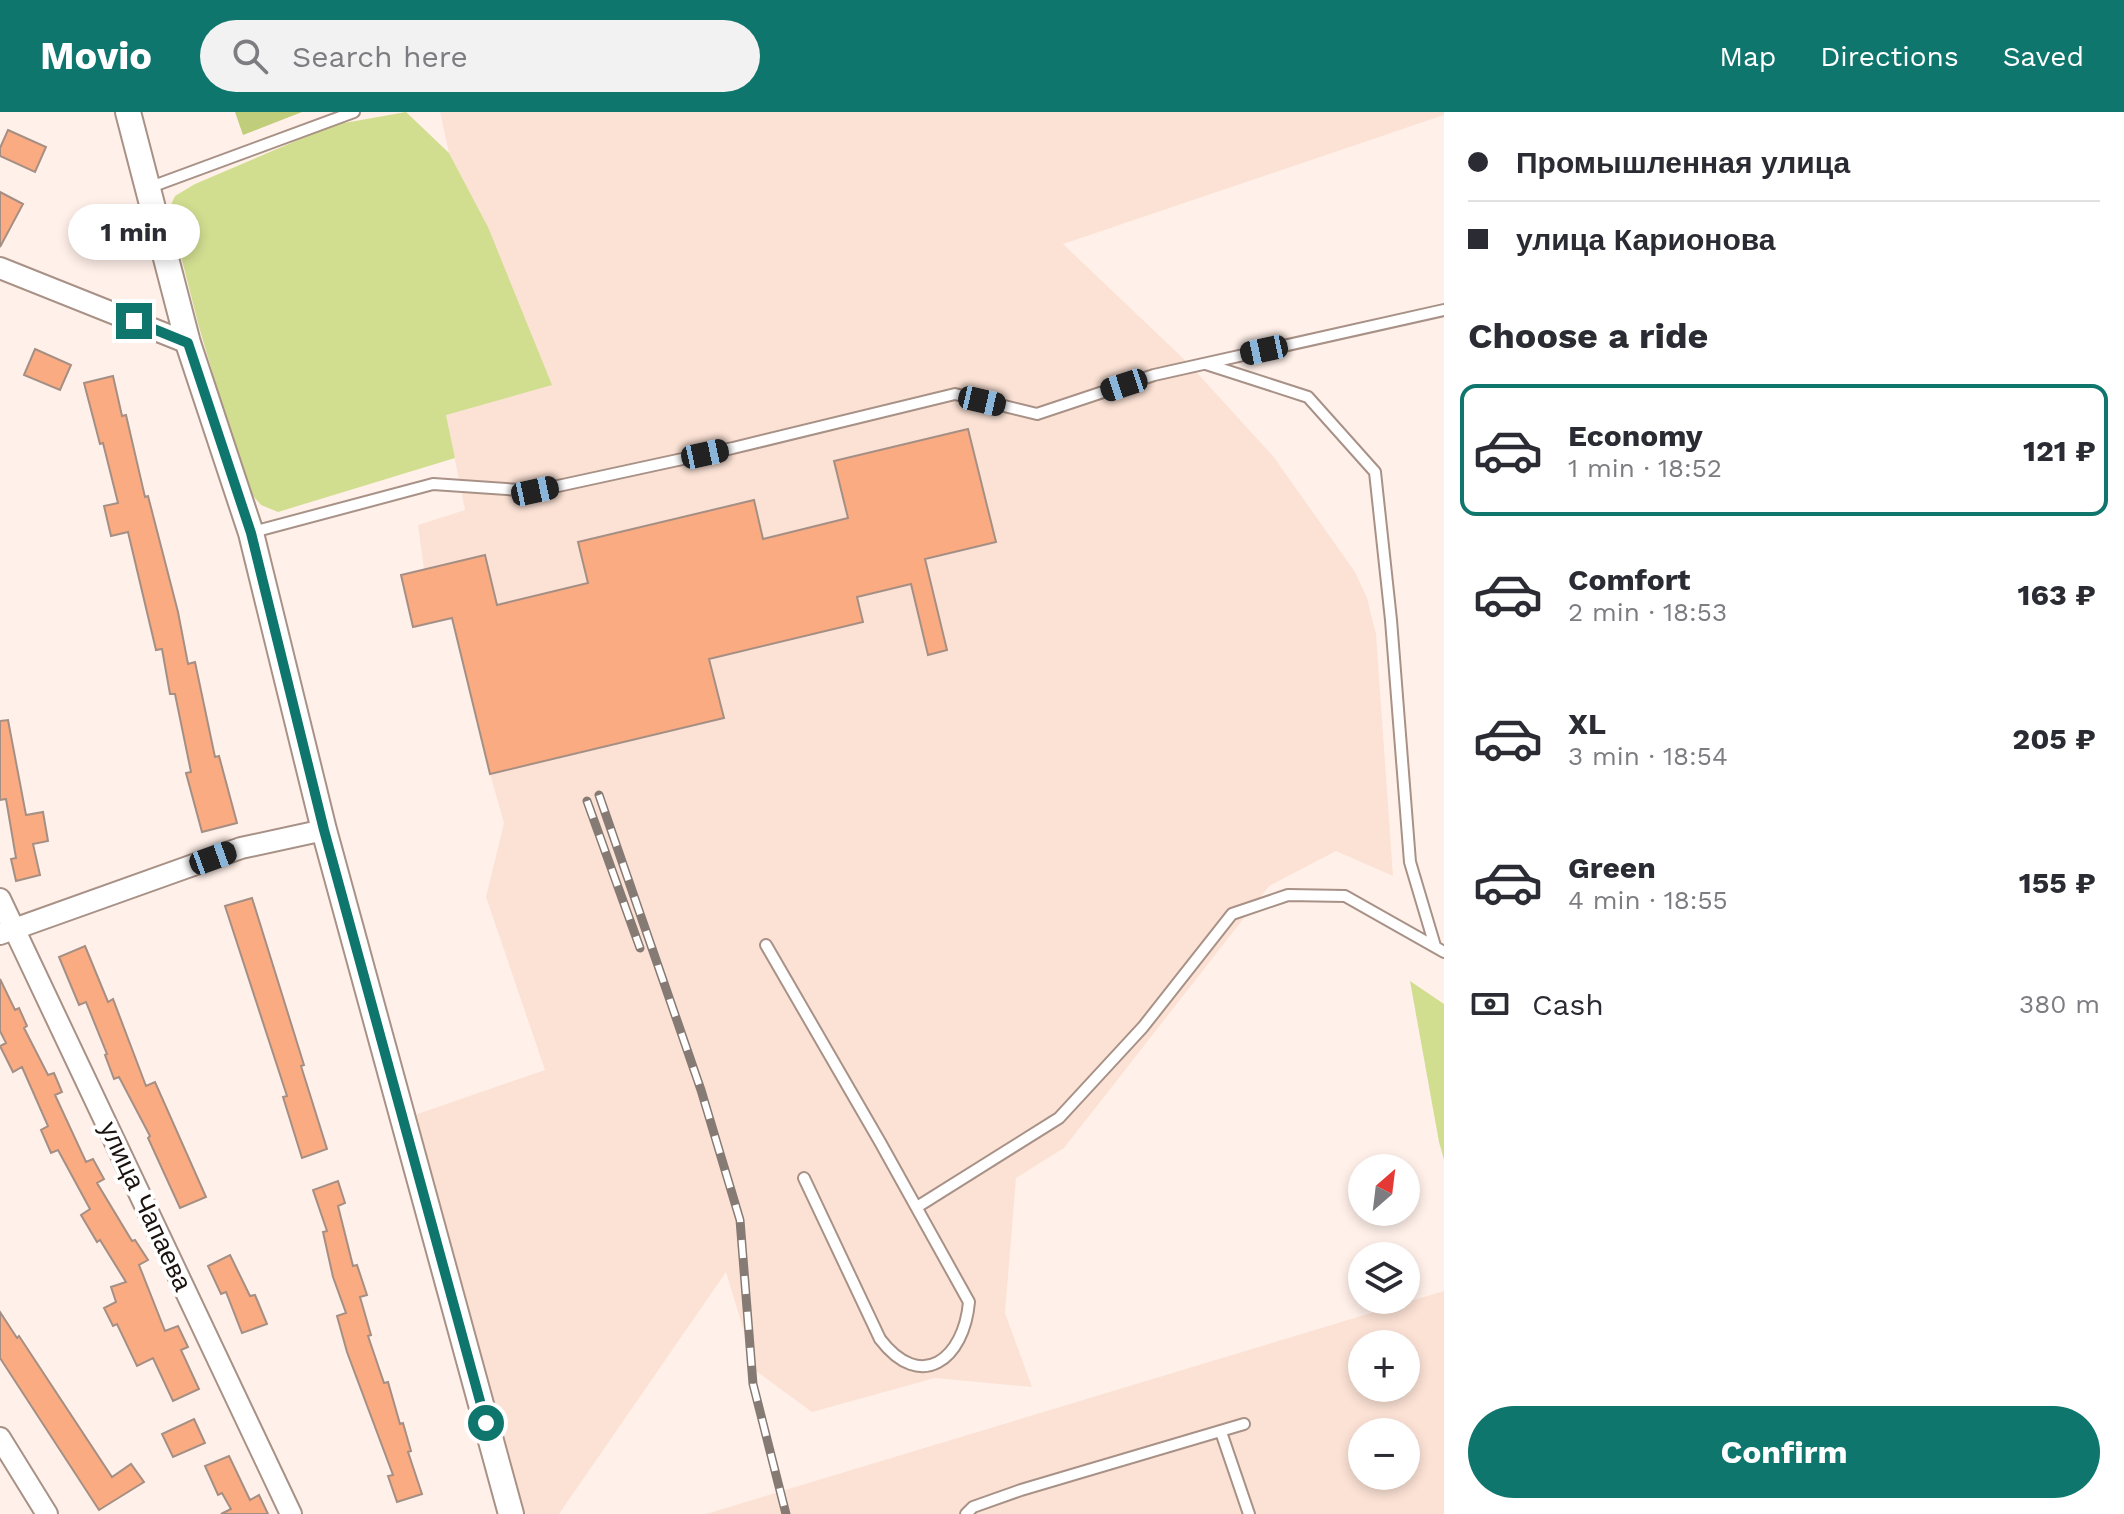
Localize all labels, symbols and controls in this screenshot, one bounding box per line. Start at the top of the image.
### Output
search box [200,20,760,92]
text: Movio [40,34,152,78]
icon: search [228,34,272,78]
text: Search here [292,39,468,74]
text: Map [1719,40,1776,73]
text: Directions [1820,40,1959,73]
text: Saved [2003,40,2084,73]
text: Промышленная улица [1516,145,1850,180]
callout: 1 min [68,205,200,261]
text: 1 min [101,217,167,247]
text: улица Карионова [1516,222,1776,257]
route end [116,303,152,339]
text: Choose a ride [1468,315,1708,357]
car [1238,333,1290,367]
car [1097,366,1151,404]
car [956,384,1008,418]
icon: car [1472,414,1544,486]
text: Economy [1568,418,1703,453]
text: 121 ₽ [2023,433,2096,468]
car [679,437,731,471]
text: 1 min · 18:52 [1568,453,1722,483]
car [509,474,561,508]
icon: car [1472,558,1544,630]
text: Comfort [1568,562,1690,597]
text: 163 ₽ [2018,577,2096,612]
text: 2 min · 18:53 [1568,597,1727,627]
icon: car [1472,702,1544,774]
text: XL [1568,706,1606,741]
text: 205 ₽ [2012,721,2096,756]
text: 3 min · 18:54 [1568,741,1728,771]
car [186,839,240,877]
icon: car [1472,846,1544,918]
text: Green [1568,850,1656,885]
text: 155 ₽ [2019,865,2096,900]
text: 4 min · 18:55 [1568,885,1728,915]
icon: cash [1468,982,1512,1026]
text: Cash [1532,987,1604,1022]
text: 380 m [2019,989,2100,1019]
street label: улица Чапаева [94,1117,199,1296]
north arrow [1348,1154,1420,1226]
map controls [1348,1154,1420,1490]
button: layers [1348,1242,1420,1314]
button: + [1348,1330,1420,1402]
route start [468,1405,504,1441]
button: Confirm [1468,1406,2100,1498]
button: − [1348,1418,1420,1490]

